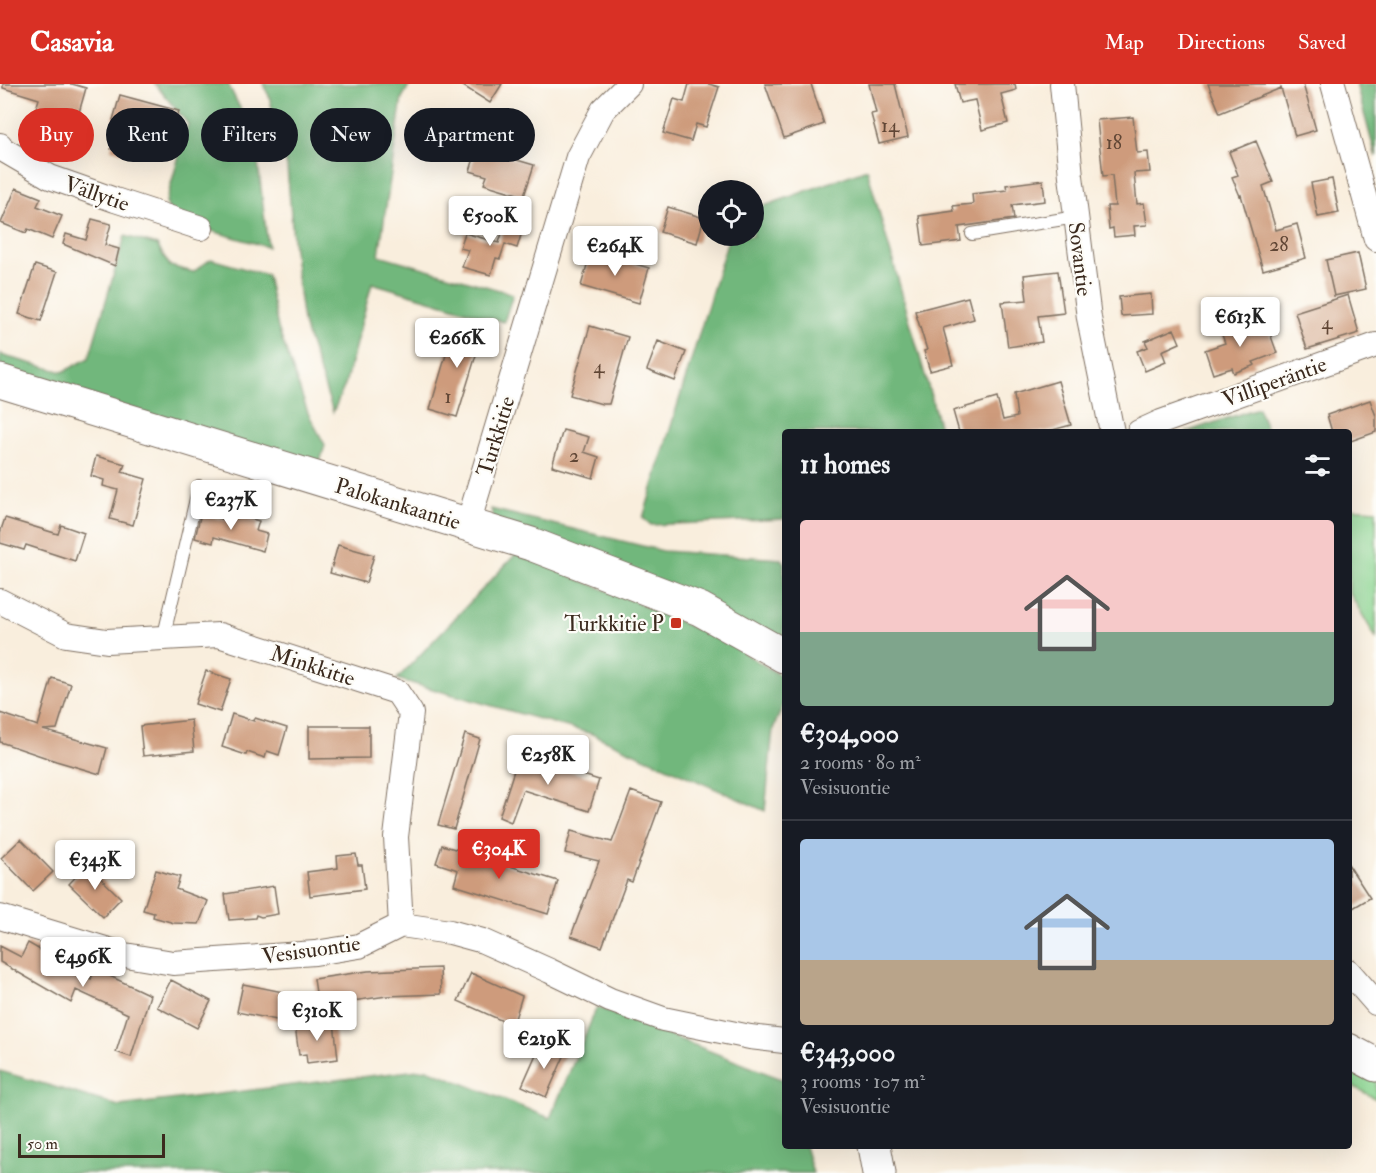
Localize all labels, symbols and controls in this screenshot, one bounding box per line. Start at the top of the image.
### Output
text: Casavia [30,25,114,60]
text: Map [1104,29,1144,56]
text: Directions [1177,29,1265,56]
text: Saved [1298,29,1346,56]
chip: Buy [18,108,94,162]
chip: Rent [106,108,189,162]
chip: Filters [201,108,298,162]
chip: New [310,108,392,162]
chip: Apartment [404,108,535,162]
house number: 14 [881,113,900,138]
house number: 18 [1106,130,1122,155]
street label: Vällytie [60,170,133,218]
map controls [698,180,764,246]
button: locate [698,180,764,246]
pin: €500K [448,196,532,247]
text: €500K [463,203,517,228]
street label: Sovantie [1062,220,1098,298]
pin: €264K [573,226,657,277]
house number: 28 [1269,232,1289,257]
text: €264K [587,233,643,258]
pin: €613K [1198,297,1282,348]
text: €613K [1215,304,1265,329]
house number: 4 [1322,310,1334,335]
pin: €266K [415,318,499,369]
text: €266K [429,325,485,350]
street label: Villiperäntie [1218,350,1331,415]
house number: 4 [594,354,606,379]
house number: 1 [444,384,452,409]
street label: Turkkitie [471,393,521,480]
house number: 2 [569,443,579,468]
text: 11 homes [800,449,890,481]
icon: filters [1301,449,1334,482]
street label: Palokankaantie [332,472,464,536]
pin: €237K [189,480,273,531]
text: €237K [205,487,257,512]
icon: home [1013,559,1121,667]
place label: Turkkitie P [564,610,664,638]
marker: Turkkitie P [669,616,683,630]
street label: Minkkitie [267,639,359,693]
text: €304,000 [800,718,899,750]
pin: €258K [506,735,590,786]
text: €258K [521,742,575,767]
text: 2 rooms · 80 m² [800,750,921,775]
text: Vesisuontie [800,775,890,800]
pin: €304K [457,829,541,880]
text: €304K [472,836,526,861]
pin: €343K [53,840,137,891]
text: €343K [69,847,121,872]
icon: home [1013,878,1121,986]
street label: Vesisuontie [260,929,362,971]
pin: €496K [41,937,125,988]
text: €496K [55,944,111,969]
pin: €310K [275,991,359,1042]
text: €310K [292,998,342,1023]
pin: €219K [502,1019,586,1070]
text: €219K [517,1026,571,1051]
text: €343,000 [800,1037,895,1069]
text: 3 rooms · 107 m² [800,1069,925,1094]
text: Vesisuontie [800,1094,890,1119]
scale bar [18,1131,165,1158]
text: 50 m [27,1134,58,1154]

